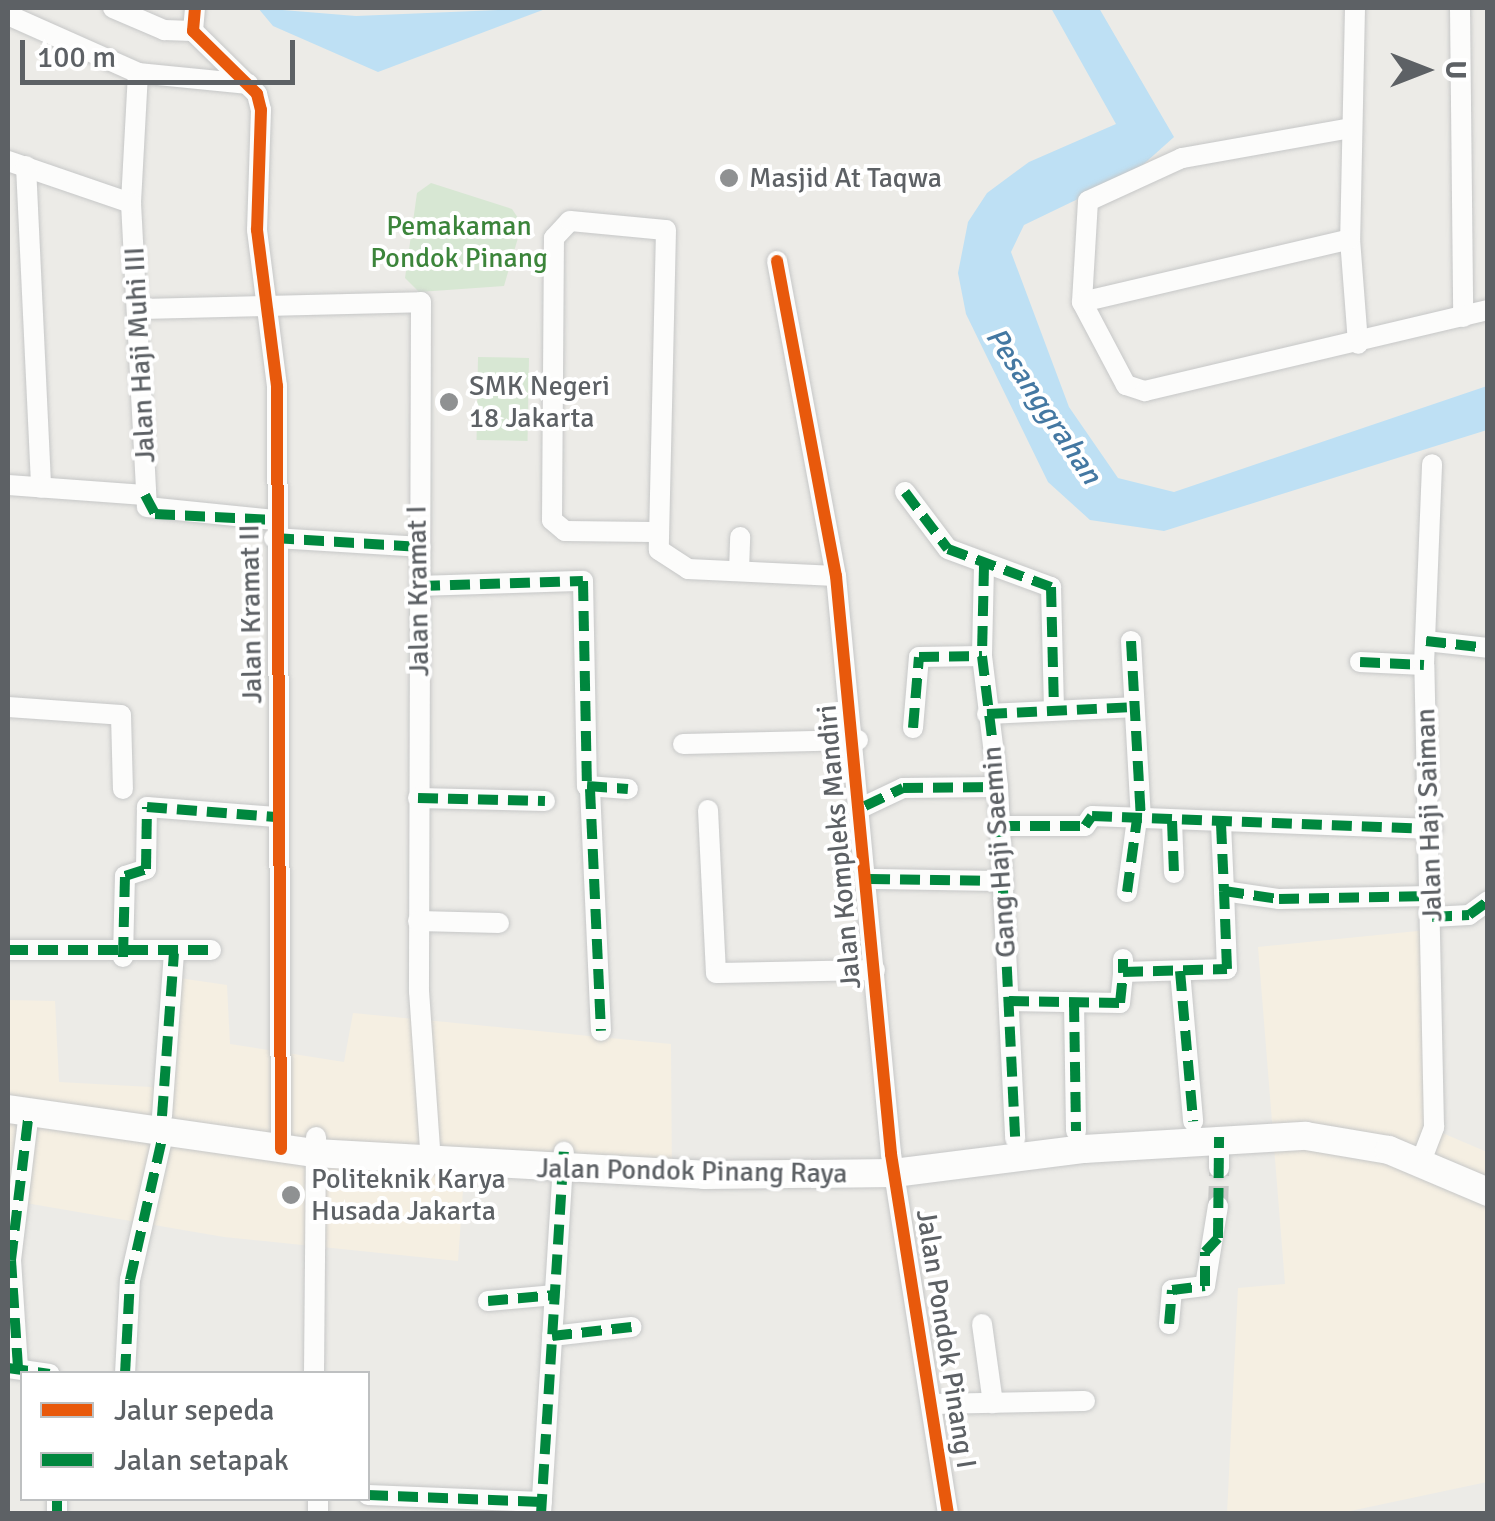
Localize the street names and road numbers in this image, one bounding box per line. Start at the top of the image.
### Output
street label: Jalan Haji Muhi III [118,246,162,464]
street label: Jalan Kramat I [400,505,436,677]
street label: Jalan Kramat II [233,524,269,704]
street label: Jalan Kompleks Mandiri [810,704,868,990]
street label: Jalan Haji Saiman [1408,708,1450,922]
street label: Gang Haji Saemin [975,745,1023,959]
street label: Jalan Pondok Pinang Raya [536,1151,848,1191]
street label: Jalan Pondok Pinang I [909,1207,983,1471]

